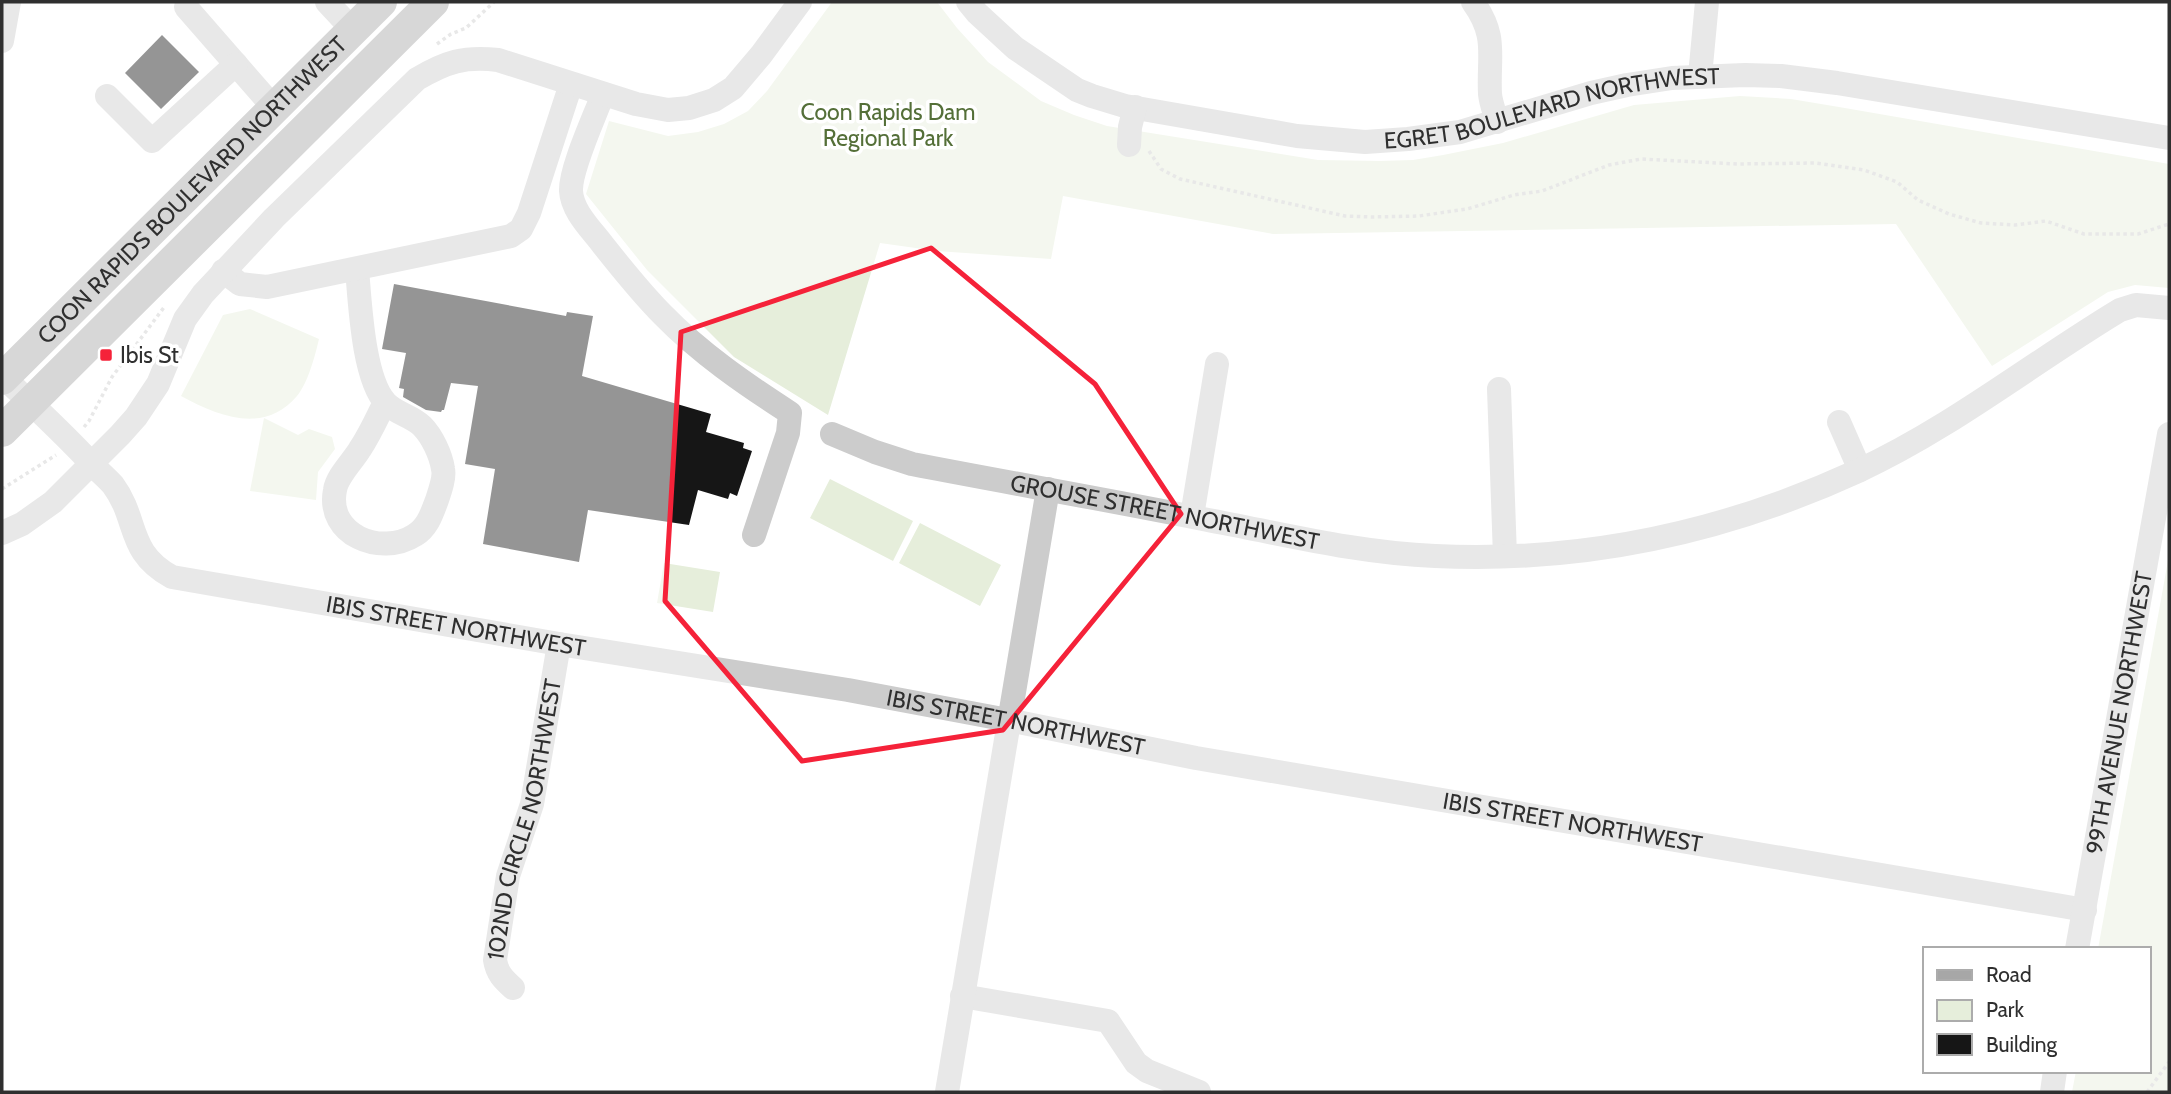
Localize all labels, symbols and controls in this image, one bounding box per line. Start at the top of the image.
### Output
street label: COON RAPIDS BOULEVARD NORTHWEST [32,30,352,350]
street label: EGRET BOULEVARD NORTHWEST [1383,62,1720,155]
park label: Coon Rapids Dam Regional Park [801,98,975,152]
place label: Ibis St [120,341,179,369]
marker: Ibis St [98,347,114,363]
street label: GROUSE STREET NORTHWEST [1008,469,1322,556]
street label: 99TH AVENUE NORTHWEST [2080,569,2158,856]
street label: IBIS STREET NORTHWEST [324,590,588,662]
street label: 102ND CIRCLE NORTHWEST [481,677,567,962]
street label: IBIS STREET NORTHWEST [884,683,1147,761]
street label: IBIS STREET NORTHWEST [1441,786,1705,858]
legend [1923,947,2150,1073]
text: Road [1986,962,2032,987]
text: Park [1986,997,2024,1022]
text: Building [1986,1032,2058,1057]

